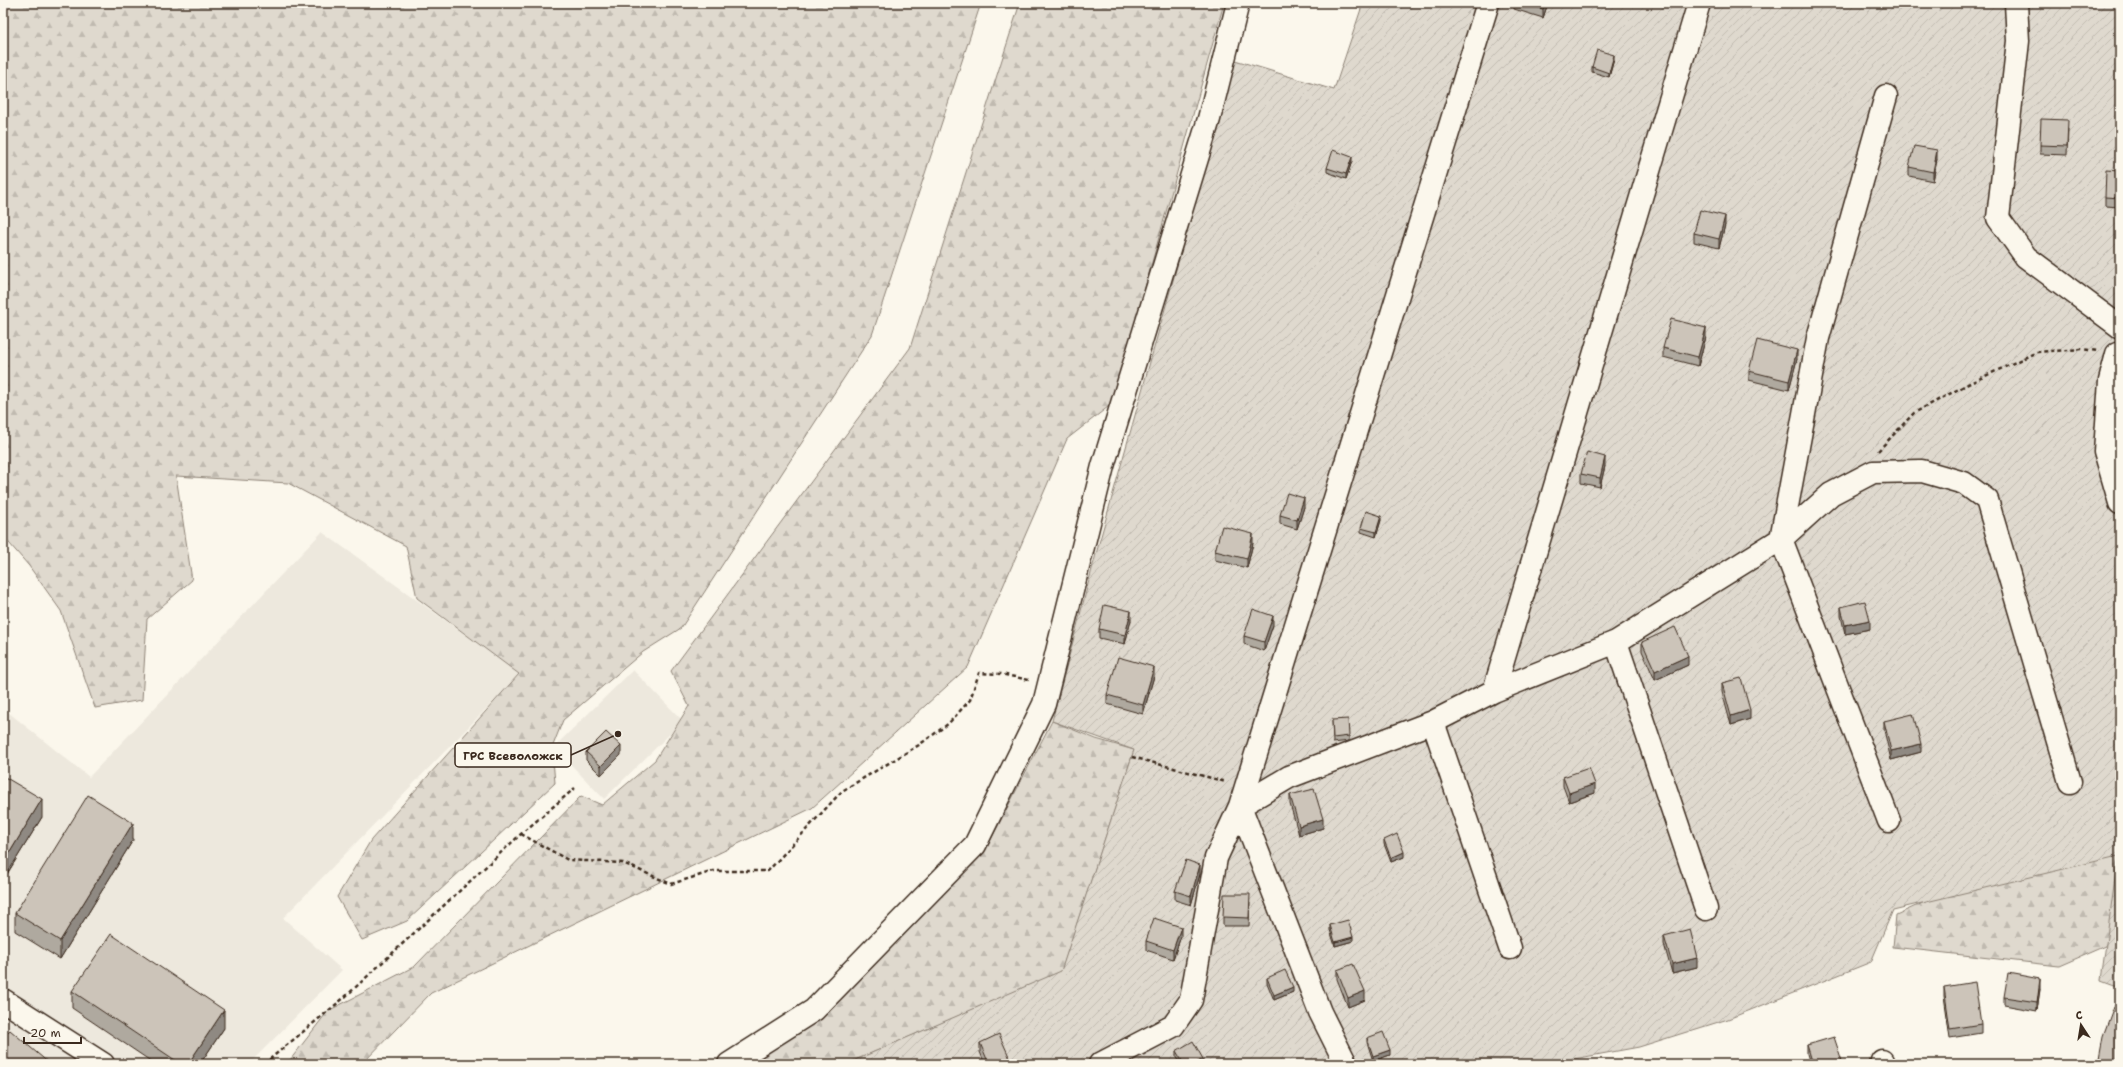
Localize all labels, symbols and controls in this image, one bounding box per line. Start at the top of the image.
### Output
callout: ГРС Всеволожск [455,743,571,767]
text: ГРС Всеволожск [463,748,563,764]
north arrow [2061,1005,2101,1045]
text: С [2074,1008,2084,1024]
scale bar [24,1019,81,1045]
text: 20 m [30,1025,61,1041]

